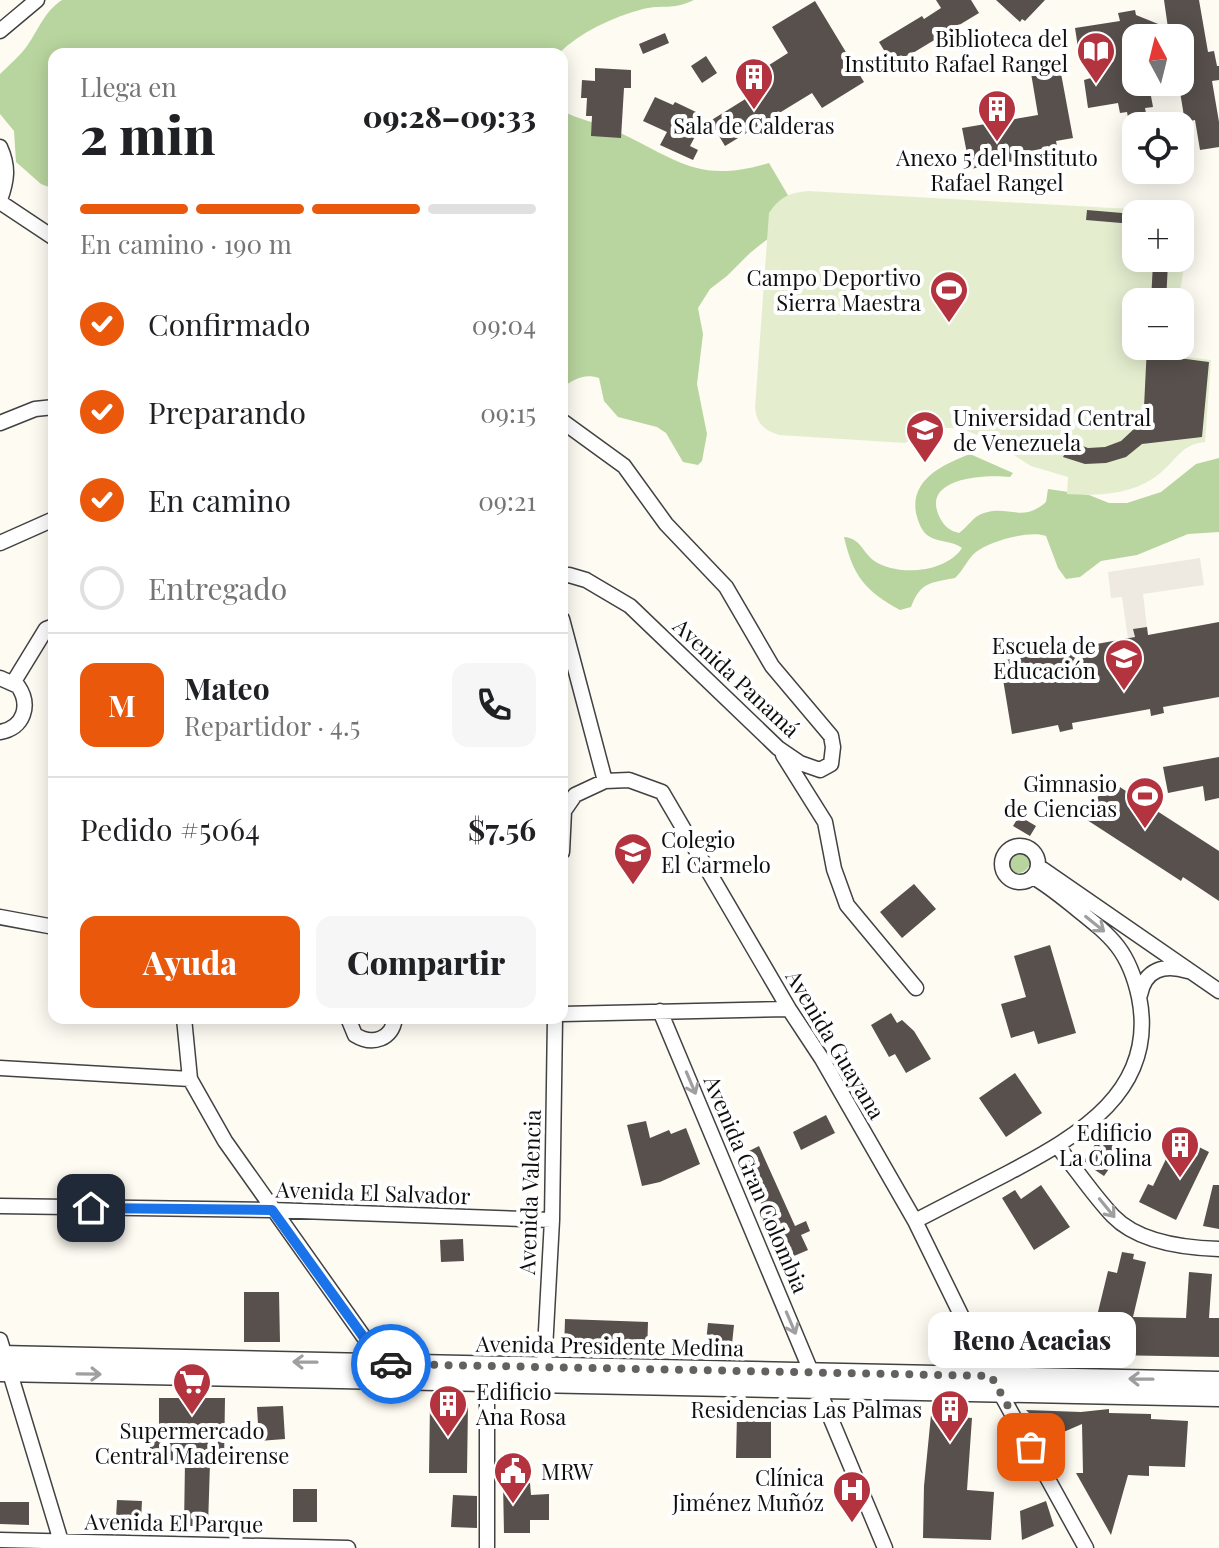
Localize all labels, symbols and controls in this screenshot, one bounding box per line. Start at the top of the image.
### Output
place label: Biblioteca del Instituto Rafael Rangel [844,23,1068,78]
north arrow [1122,24,1194,96]
map controls [1122,24,1194,360]
library icon: Biblioteca del Instituto Rafael Rangel [1075,30,1117,85]
building icon: Sala de Calderas [733,56,775,111]
text: Llega en [80,69,177,104]
building icon: Anexo 5 del Instituto Rafael Rangel [976,88,1018,143]
text: 09:28–09:33 [363,96,536,136]
text: 2 min [80,99,215,168]
place label: Sala de Calderas [673,110,835,140]
button: locate [1122,112,1194,184]
place label: Anexo 5 del Instituto Rafael Rangel [895,142,1098,197]
button: + [1122,200,1194,272]
text: En camino · 190 m [80,226,292,261]
place label: Campo Deportivo Sierra Maestra [747,262,921,317]
sports icon: Campo Deportivo Sierra Maestra [928,269,970,324]
button: − [1122,288,1194,360]
icon: check [80,302,124,346]
text: Confirmado [148,304,310,344]
text: 09:04 [472,307,536,342]
icon: check [80,390,124,434]
text: Preparando [148,392,306,432]
text: 09:15 [480,395,536,430]
place label: Universidad Central de Venezuela [953,402,1151,457]
school or university icon: Universidad Central de Venezuela [904,409,946,464]
icon: check [80,478,124,522]
text: En camino [148,480,291,520]
text: 09:21 [478,483,536,518]
text: Entregado [148,568,287,608]
street label: Avenida Panamá [667,610,807,743]
place label: Escuela de Educación [992,630,1096,685]
school or university icon: Escuela de Educación [1103,637,1145,692]
button: phone [452,663,536,747]
text: Mateo [184,668,270,708]
text: M [108,685,136,725]
text: Repartidor · 4.5 [184,708,360,743]
place label: Gimnasio de Ciencias [1004,768,1117,823]
sports icon: Gimnasio de Ciencias [1124,775,1166,830]
text: Pedido #5064 [80,809,260,849]
text: $7.56 [468,809,536,849]
place label: Colegio El Carmelo [661,824,771,879]
school or university icon: Colegio El Carmelo [612,831,654,886]
one-way arrow [1084,915,1105,932]
button: Ayuda [80,916,300,1008]
button: Compartir [316,916,536,1008]
street label: Avenida Guayana [779,963,892,1124]
one-way arrow [684,1070,699,1095]
street label: Avenida Gran Colombia [697,1070,816,1297]
street label: Avenida Valencia [511,1109,547,1276]
place label: Edificio La Colina [1059,1117,1152,1172]
building icon: Edificio La Colina [1159,1124,1201,1179]
pin [57,1174,125,1242]
street label: Avenida El Salvador [274,1174,471,1210]
icon: home [69,1186,113,1230]
one-way arrow [1097,1197,1115,1218]
one-way arrow [785,1310,800,1335]
callout: Reno Acacias [927,1311,1135,1367]
text: Reno Acacias [953,1322,1111,1357]
courier [351,1324,431,1404]
street label: Avenida Presidente Medina [475,1328,744,1362]
icon: car [369,1342,413,1386]
one-way arrow [292,1355,319,1370]
supermarket icon: Supermercado Central Madeirense [171,1361,213,1416]
one-way arrow [75,1366,102,1382]
one-way arrow [1128,1371,1155,1387]
place label: Edificio Ana Rosa [475,1376,566,1431]
building icon: Edificio Ana Rosa [427,1383,469,1438]
building icon: Residencias Las Palmas [929,1388,971,1443]
place label: Residencias Las Palmas [690,1394,922,1424]
pin [997,1413,1065,1481]
place label: Supermercado Central Madeirense [95,1415,289,1470]
icon: bag [1009,1425,1053,1469]
public building icon: MRW [492,1450,534,1505]
place label: MRW [541,1456,593,1486]
place label: Clínica Jiménez Muñóz [671,1462,824,1517]
hospital icon: Clínica Jiménez Muñóz [831,1469,873,1524]
street label: Avenida El Parque [83,1505,264,1539]

